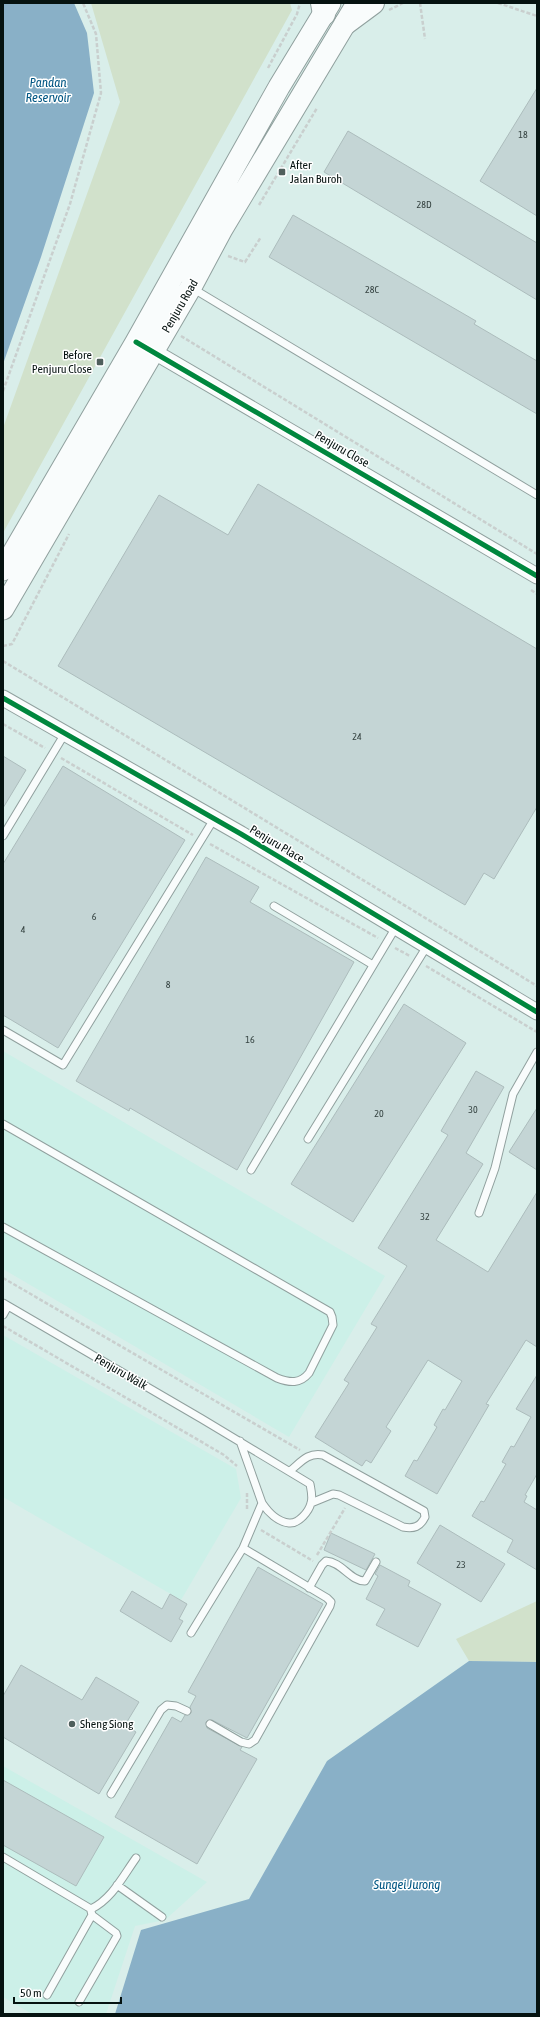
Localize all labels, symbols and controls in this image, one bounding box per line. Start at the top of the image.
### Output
water label: Pandan Reservoir [26,75,72,105]
house number: 18 [518,129,528,140]
place label: After Jalan Buroh [290,158,342,186]
marker: After Jalan Buroh [277,167,287,177]
house number: 28D [417,199,432,210]
street label: Penjuru Road [159,277,201,335]
house number: 28C [365,284,379,295]
place label: Before Penjuru Close [32,348,92,376]
marker: Before Penjuru Close [95,357,105,367]
street label: Penjuru Close [312,428,372,470]
house number: 24 [352,731,362,742]
street label: Penjuru Place [247,822,307,866]
house number: 6 [92,911,97,922]
house number: 4 [21,924,26,935]
house number: 8 [166,979,171,990]
house number: 16 [245,1034,255,1045]
house number: 30 [468,1104,478,1115]
house number: 20 [374,1108,384,1119]
house number: 32 [420,1211,430,1222]
street label: Penjuru Walk [92,1351,151,1393]
house number: 23 [456,1559,466,1570]
place label: Sheng Siong [80,1717,134,1731]
marker: Sheng Siong [67,1719,77,1729]
water label: Sungei Jurong [372,1877,441,1892]
scale bar [14,1979,121,2005]
text: 50 m [20,1986,42,2000]

